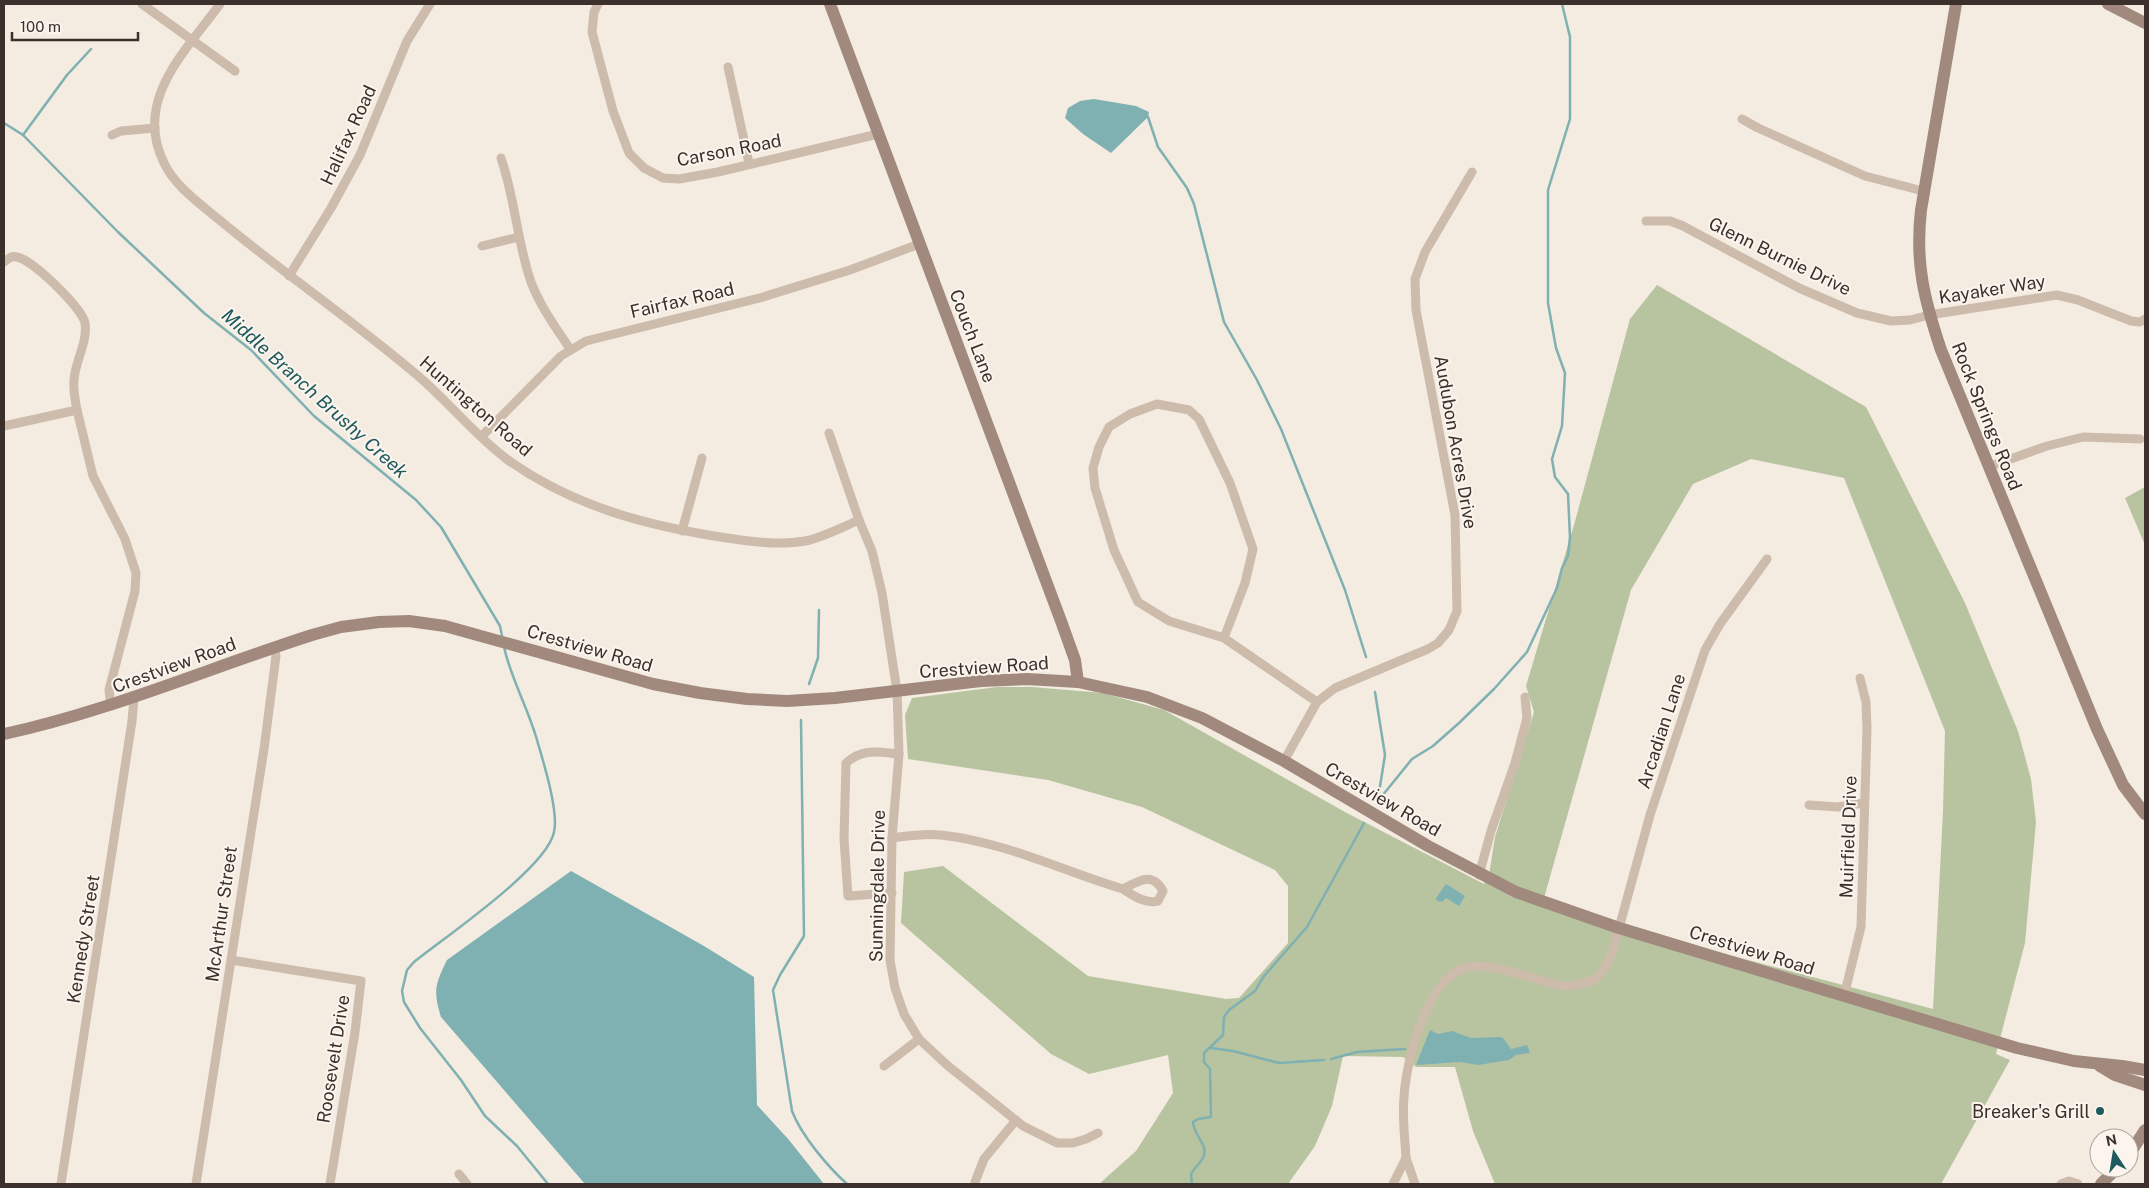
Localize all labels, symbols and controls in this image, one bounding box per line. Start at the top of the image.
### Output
scale bar [12,10,139,42]
text: 100 m [20,18,61,35]
street label: Halifax Road [316,82,380,188]
street label: Carson Road [675,130,783,170]
street label: Glenn Burnie Drive [1705,212,1855,300]
street label: Kayaker Way [1937,270,2047,308]
street label: Fairfax Road [628,278,736,322]
street label: Couch Lane [946,286,1000,386]
water label: Middle Branch Brushy Creek [218,304,413,483]
street label: Rock Springs Road [1948,339,2026,493]
street label: Huntington Road [416,352,536,460]
street label: Audubon Acres Drive [1430,354,1482,530]
street label: Crestview Road [525,620,655,676]
street label: Crestview Road [109,633,239,697]
street label: Crestview Road [918,652,1050,682]
street label: Arcadian Lane [1632,671,1690,791]
street label: Crestview Road [1321,757,1445,841]
street label: Muirfield Drive [1835,775,1861,899]
street label: Sunningdale Drive [865,810,889,962]
street label: McArthur Street [201,845,241,983]
street label: Kennedy Street [62,873,104,1005]
street label: Crestview Road [1687,921,1817,979]
street label: Roosevelt Drive [312,993,354,1125]
place label: Breaker's Grill [1972,1101,2090,1122]
marker: Breaker's Grill [2094,1105,2106,1117]
north arrow [2089,1128,2139,1178]
text: N [2104,1131,2118,1149]

